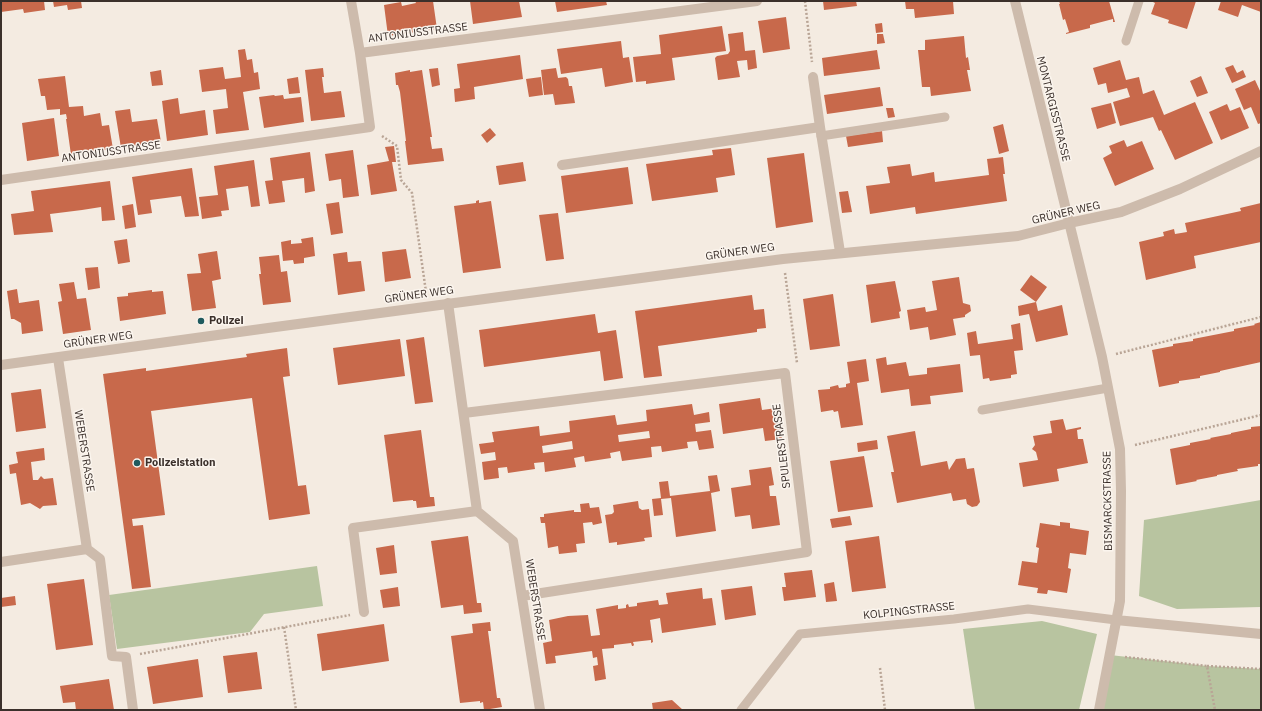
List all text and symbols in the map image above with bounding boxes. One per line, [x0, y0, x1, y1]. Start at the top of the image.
street label: ANTONIUSSTRASSE [367, 20, 469, 46]
street label: MONTARGISSTRASSE [1034, 55, 1072, 163]
street label: ANTONIUSSTRASSE [60, 138, 162, 166]
street label: GRÜNER WEG [1031, 199, 1101, 227]
street label: GRÜNER WEG [705, 241, 775, 263]
street label: GRÜNER WEG [384, 284, 454, 306]
place label: Polizei [209, 314, 244, 328]
marker: Polizei [196, 316, 206, 326]
street label: GRÜNER WEG [63, 329, 133, 351]
street label: SPULERSTRASSE [770, 403, 794, 489]
street label: WEBERSTRASSE [71, 409, 97, 493]
street label: BISMARCKSTRASSE [1101, 451, 1115, 551]
place label: Polizeistation [145, 456, 216, 470]
marker: Polizeistation [132, 458, 142, 468]
street label: WEBERSTRASSE [522, 558, 548, 642]
street label: KOLPINGSTRASSE [862, 600, 956, 622]

